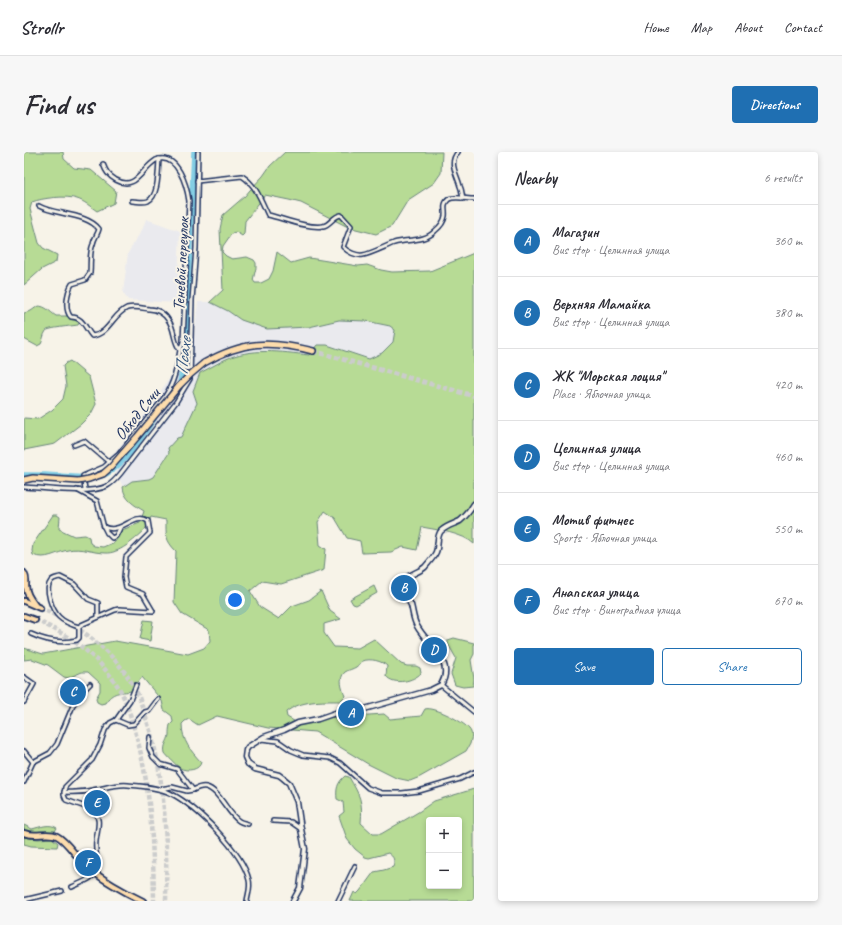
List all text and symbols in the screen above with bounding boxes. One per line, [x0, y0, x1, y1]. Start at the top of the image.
text: Strollr [20, 16, 63, 40]
text: Home [643, 19, 669, 36]
text: Map [691, 19, 712, 36]
text: About [734, 19, 762, 36]
text: Contact [784, 19, 822, 36]
button: Directions [732, 86, 818, 123]
text: Find us [24, 87, 94, 122]
text: Nearby [514, 168, 557, 189]
text: 6 results [764, 170, 802, 186]
street label: Теневой переулок [168, 215, 194, 311]
text: Магазин [552, 223, 599, 242]
text: A [524, 233, 530, 249]
text: 360 m [774, 233, 802, 249]
text: Bus stop · Целинная улица [552, 242, 669, 258]
text: Верхняя Мамайка [552, 295, 649, 314]
text: B [524, 305, 530, 321]
text: 380 m [774, 305, 802, 321]
text: Bus stop · Целинная улица [552, 314, 669, 330]
water label: Псахе [170, 333, 196, 376]
text: ЖК "Морская лоция" [552, 367, 664, 386]
text: C [524, 377, 530, 393]
text: 420 m [774, 377, 802, 393]
street label: Обход Сочи [110, 382, 166, 444]
text: Place · Яблочная улица [552, 386, 650, 402]
text: Целинная улица [552, 439, 640, 458]
text: D [523, 449, 531, 465]
text: 460 m [774, 449, 802, 465]
text: Bus stop · Целинная улица [552, 458, 669, 474]
text: Мотив фитнес [552, 511, 633, 530]
text: E [524, 521, 530, 537]
text: 550 m [774, 521, 802, 537]
text: Sports · Яблочная улица [552, 530, 656, 546]
pin: B [391, 573, 417, 603]
text: Анапская улица [552, 583, 638, 602]
your location [225, 590, 245, 610]
text: F [524, 593, 530, 609]
text: 670 m [774, 593, 802, 609]
text: Bus stop · Виноградная улица [552, 602, 680, 618]
pin: D [421, 635, 447, 665]
button: Save [514, 648, 654, 685]
button: Share [662, 648, 802, 685]
pin: C [60, 677, 86, 707]
pin: A [338, 698, 364, 728]
pin: E [84, 788, 110, 818]
map controls [426, 817, 462, 889]
button: + [426, 817, 462, 853]
pin: F [75, 848, 101, 878]
button: − [426, 853, 462, 889]

